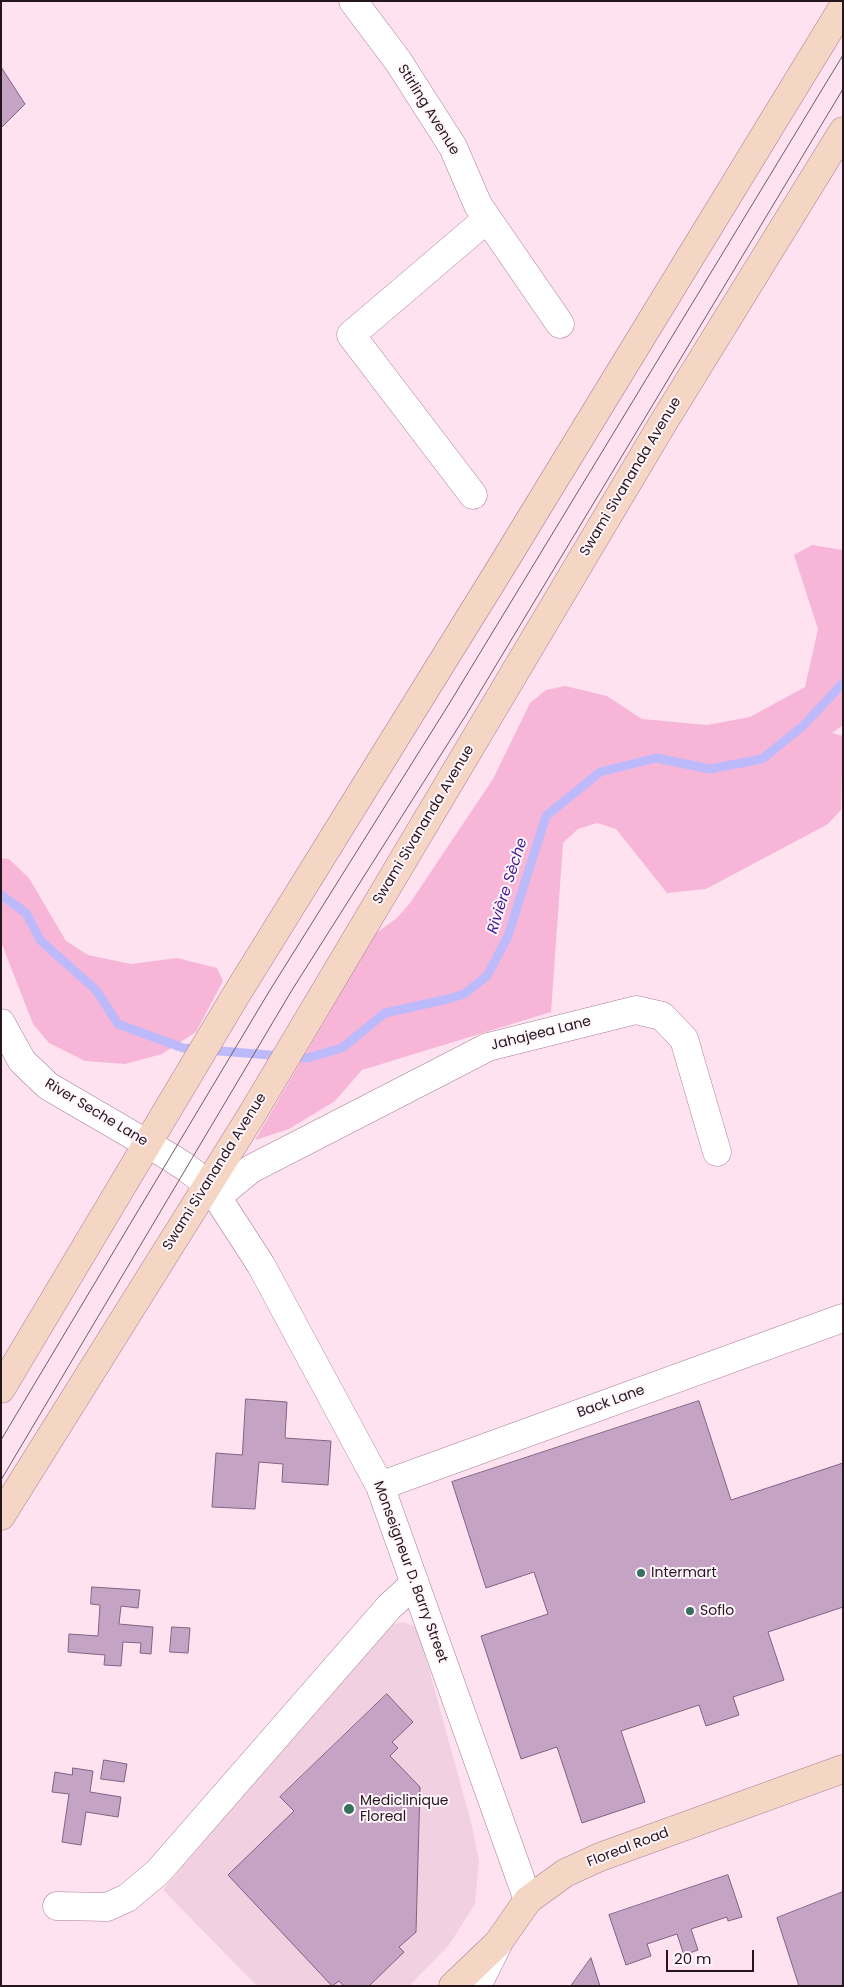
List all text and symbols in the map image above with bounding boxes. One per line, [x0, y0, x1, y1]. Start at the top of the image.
street label: Stirling Avenue [393, 62, 463, 158]
street label: Swami Sivananda Avenue [577, 395, 685, 559]
street label: Swami Sivananda Avenue [370, 743, 478, 907]
water label: Rivière Sèche [484, 836, 532, 936]
street label: Jahajeea Lane [489, 1013, 593, 1055]
street label: River Seche Lane [41, 1076, 151, 1150]
street label: Swami Sivananda Avenue [160, 1090, 270, 1254]
street label: Back Lane [575, 1382, 647, 1422]
street label: Monseigneur D. Barry Street [369, 1479, 451, 1665]
place label: Intermart [651, 1565, 717, 1581]
marker: Intermart [635, 1567, 647, 1579]
place label: Soflo [700, 1603, 734, 1619]
marker: Soflo [684, 1605, 696, 1617]
place label: Mediclinique Floreal [360, 1793, 449, 1825]
marker: Mediclinique Floreal [342, 1802, 356, 1816]
street label: Floreal Road [585, 1825, 671, 1871]
scale bar [669, 1940, 756, 1972]
text: 20 m [674, 1948, 712, 1969]

